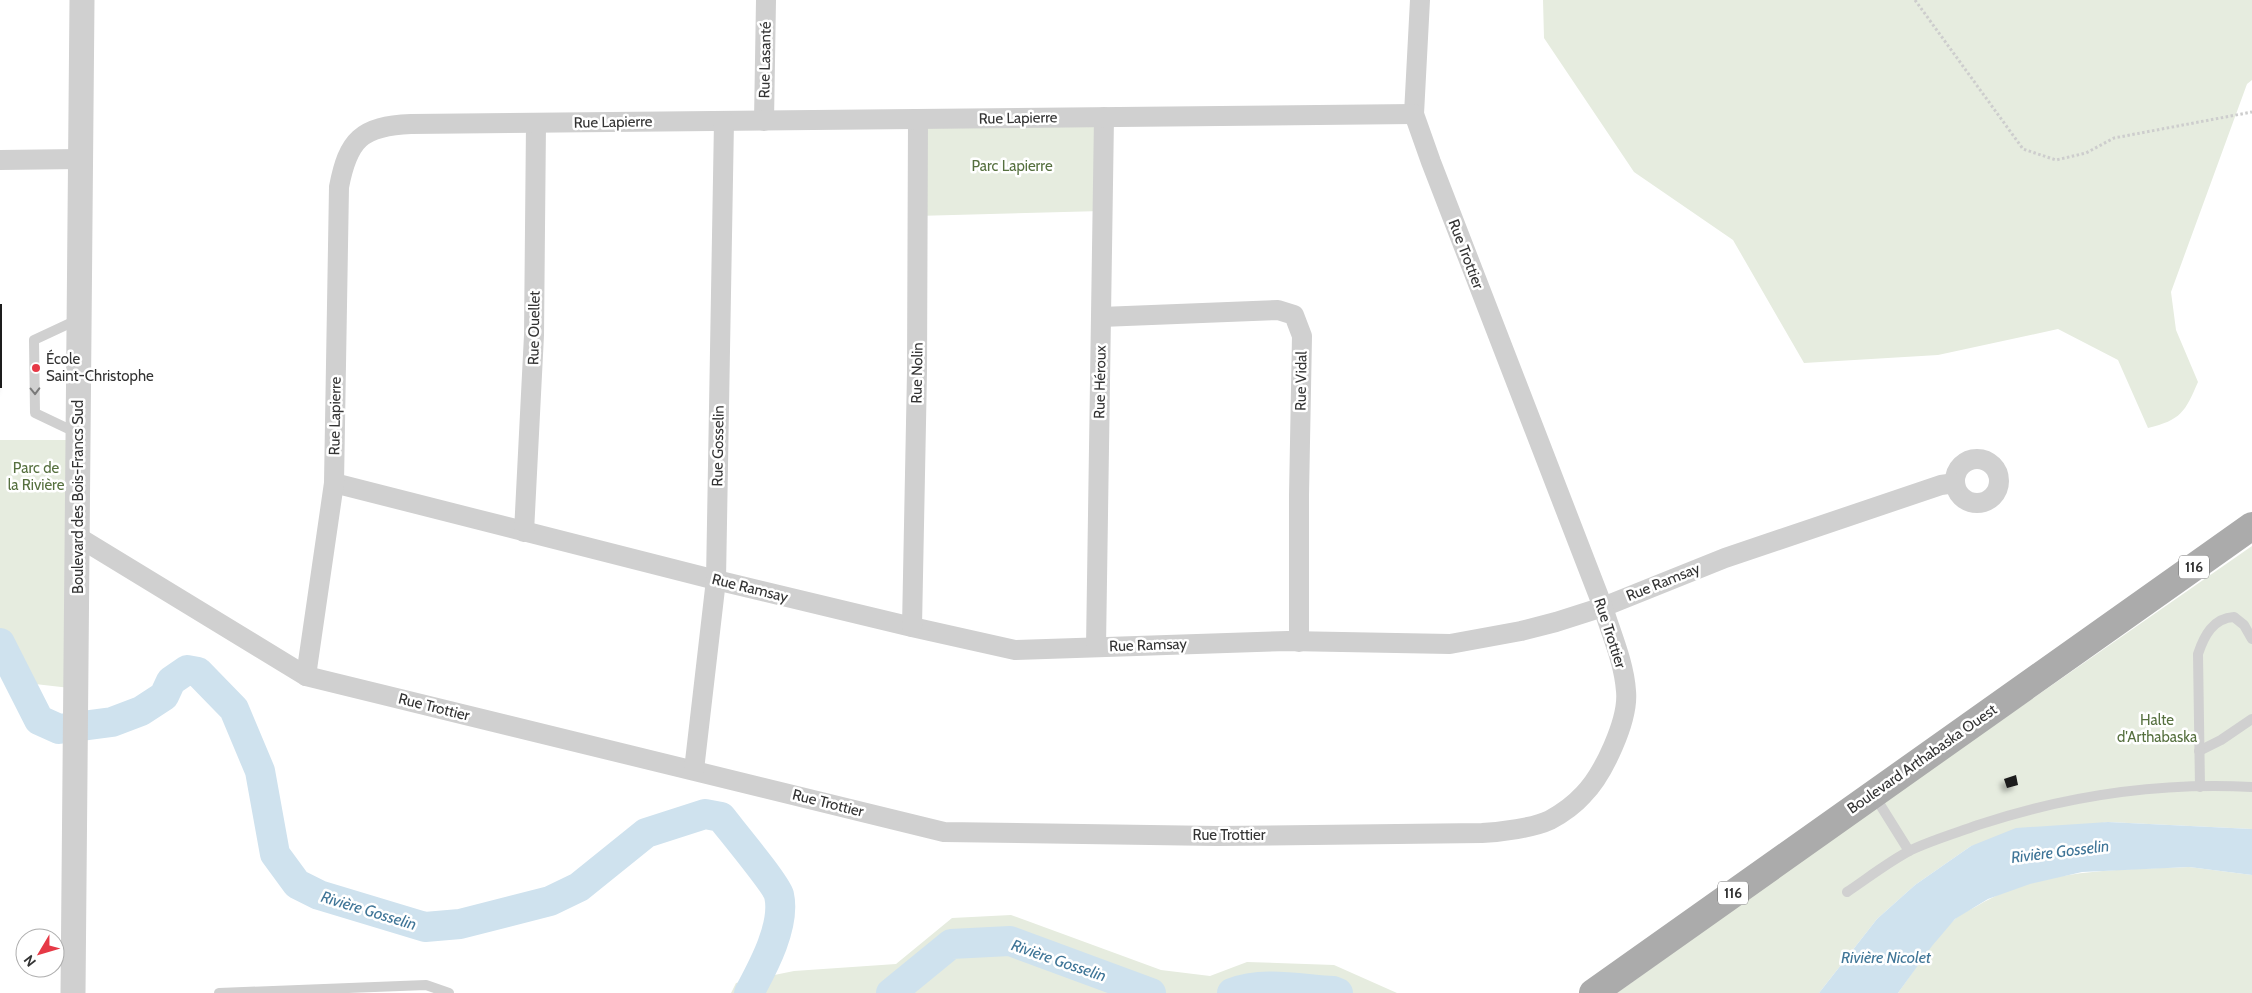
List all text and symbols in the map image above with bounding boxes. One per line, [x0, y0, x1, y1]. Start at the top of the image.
street label: Rue Lasanté [755, 21, 775, 99]
street label: Rue Lapierre [979, 108, 1058, 128]
street label: Rue Lapierre [574, 112, 653, 132]
park label: Parc Lapierre [971, 157, 1053, 175]
street label: Rue Trottier [1445, 217, 1488, 291]
street label: Rue Ouellet [524, 291, 544, 365]
street label: Rue Nolin [907, 342, 927, 404]
street label: Rue Héroux [1090, 345, 1110, 419]
place label: École Saint-Christophe [46, 349, 154, 385]
street label: Rue Vidal [1291, 350, 1311, 411]
marker: École Saint-Christophe [30, 362, 42, 374]
street label: Rue Lapierre [325, 376, 345, 455]
one-way arrow [30, 388, 40, 395]
street label: Boulevard des Bois-Francs Sud [69, 400, 87, 594]
street label: Rue Gosselin [708, 405, 728, 487]
park label: Parc de la Rivière [8, 459, 65, 494]
road number: 116 [2179, 556, 2209, 578]
street label: Rue Ramsay [1624, 559, 1703, 605]
street label: Rue Ramsay [710, 570, 790, 606]
street label: Rue Trottier [1590, 596, 1630, 671]
street label: Rue Ramsay [1109, 635, 1188, 655]
street label: Rue Trottier [396, 689, 472, 725]
street label: Boulevard Arthabaska Ouest [1844, 700, 2000, 818]
park label: Halte d'Arthabaska [2117, 711, 2198, 746]
street label: Rue Trottier [790, 785, 866, 821]
street label: Rue Trottier [1193, 826, 1266, 844]
water label: Rivière Gosselin [2010, 836, 2110, 867]
road number: 116 [1718, 881, 1748, 904]
water label: Rivière Gosselin [319, 887, 419, 934]
north arrow [15, 928, 65, 978]
water label: Rivière Gosselin [1009, 935, 1109, 986]
water label: Rivière Nicolet [1841, 948, 1932, 967]
text: N [20, 952, 40, 970]

